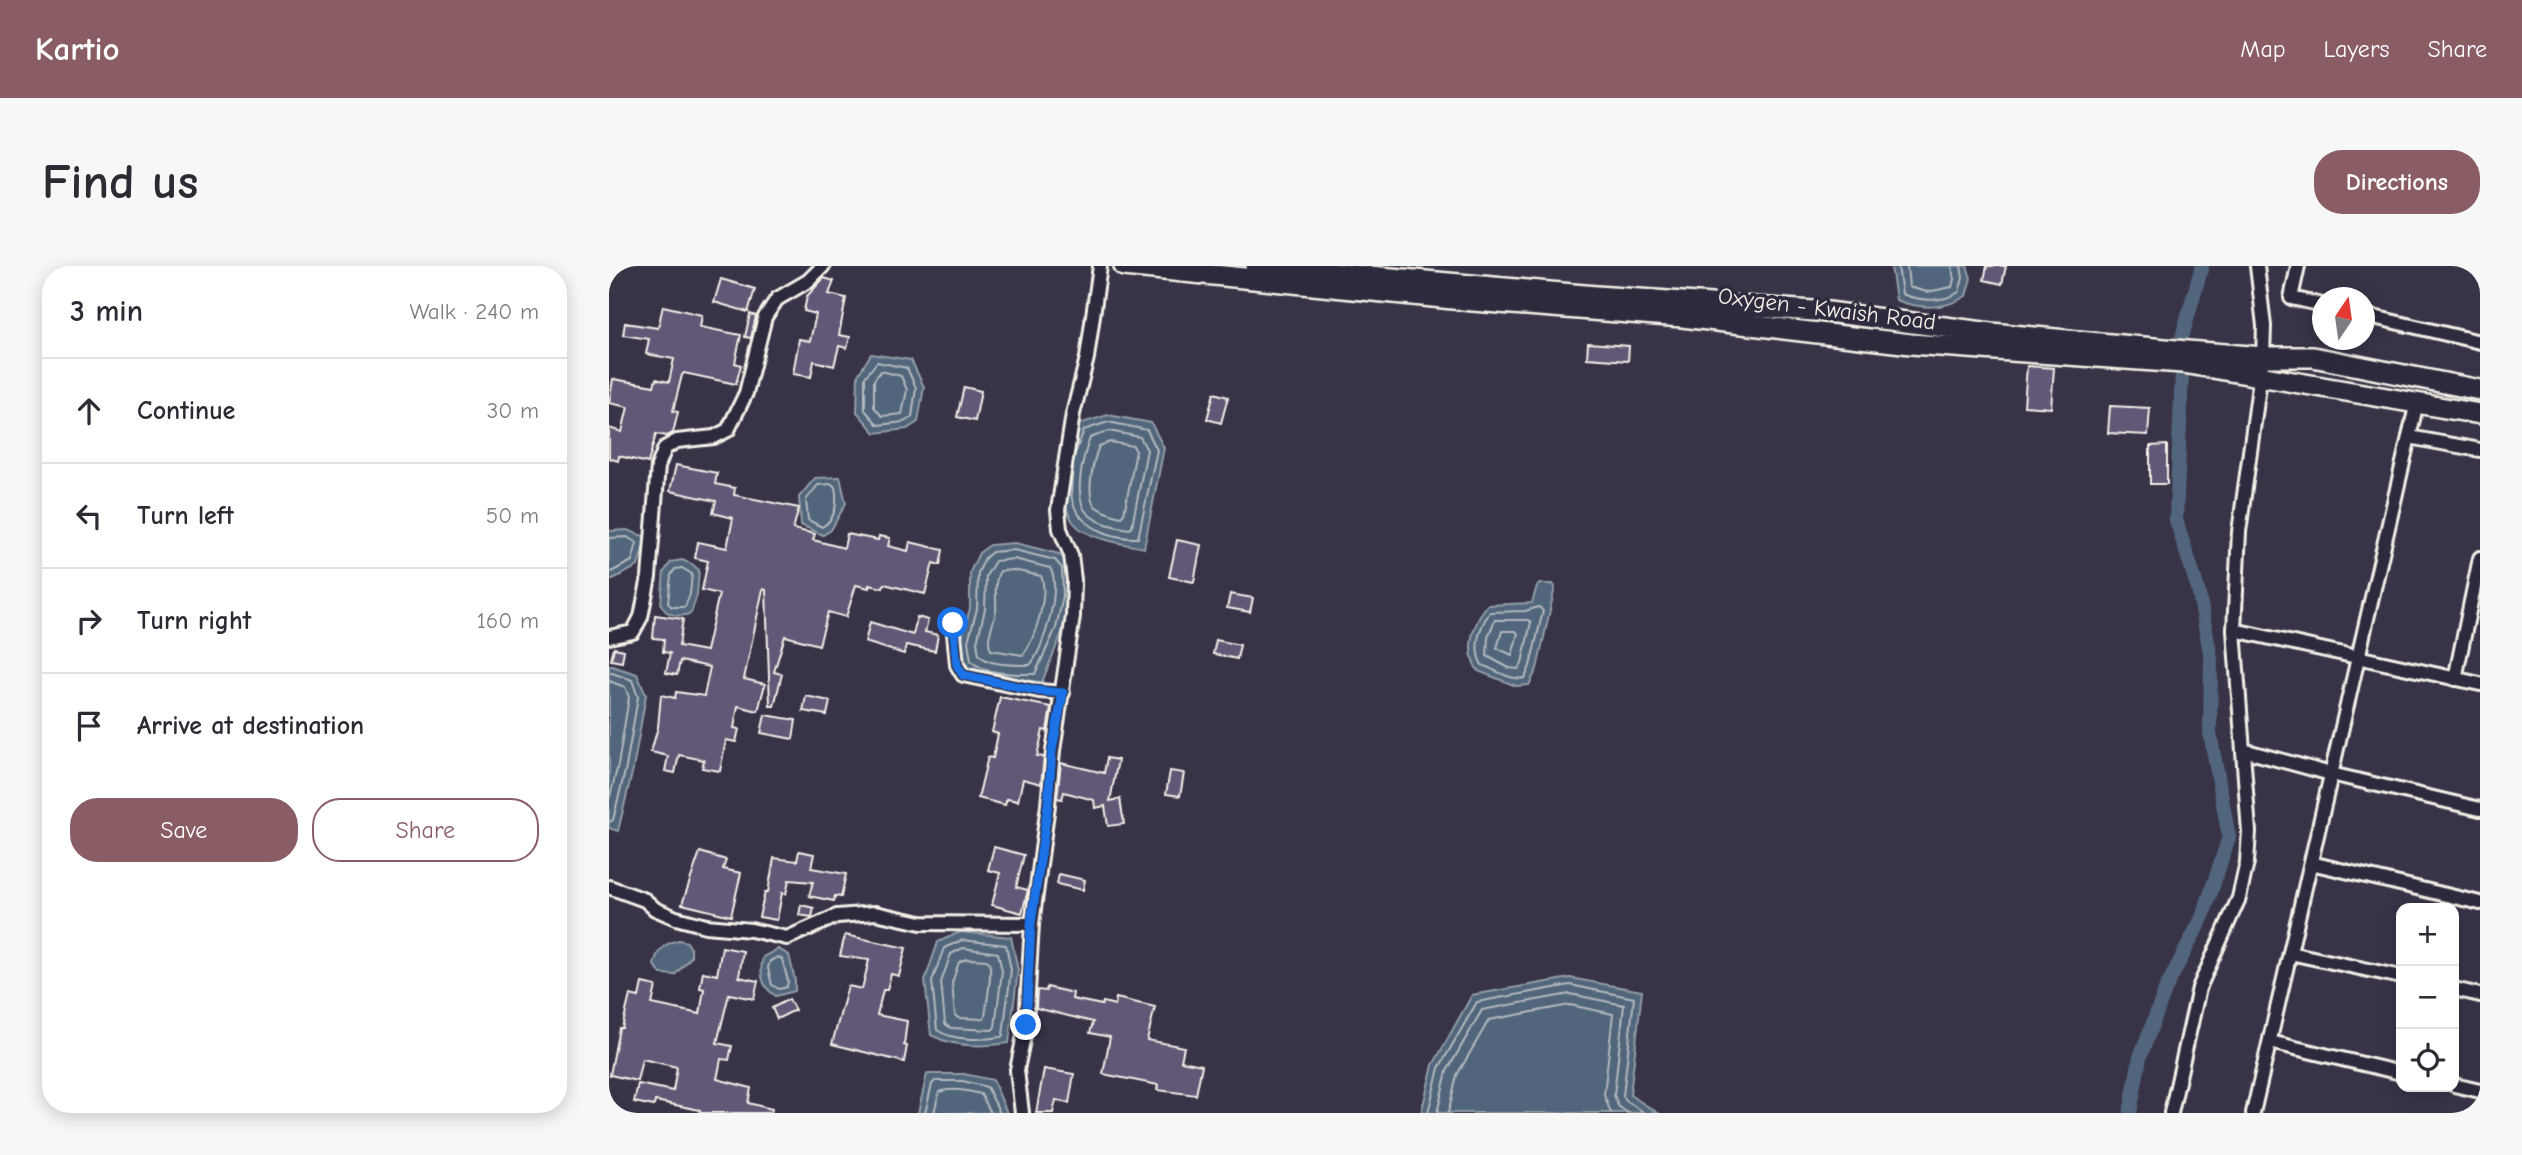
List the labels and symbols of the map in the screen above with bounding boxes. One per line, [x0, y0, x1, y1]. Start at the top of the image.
street label: Oxygen - Kwaish Road [1717, 282, 1937, 336]
north arrow [2312, 287, 2375, 350]
route start [937, 607, 968, 638]
route end [1010, 1009, 1041, 1040]

